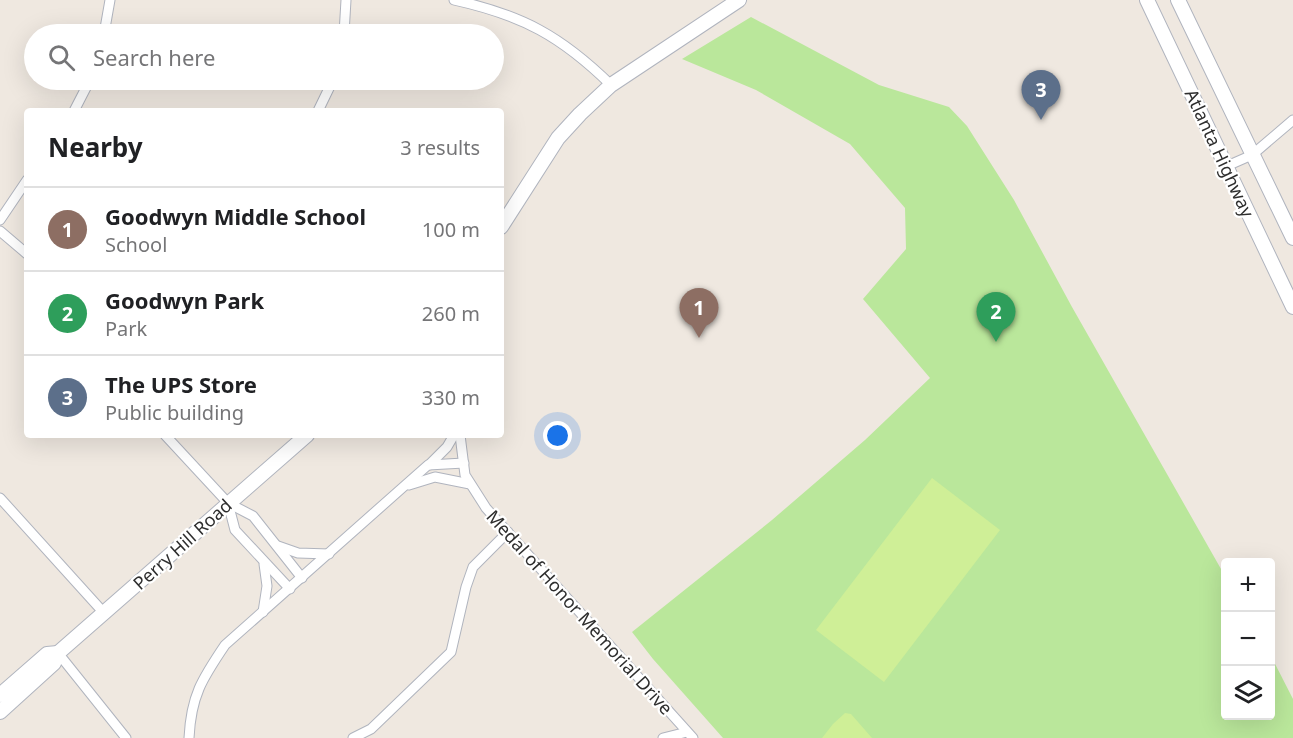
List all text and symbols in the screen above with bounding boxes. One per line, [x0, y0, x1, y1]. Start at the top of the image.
search box [24, 24, 504, 90]
icon: search [45, 41, 78, 74]
text: Search here [93, 42, 215, 72]
pin: 3 [1022, 70, 1060, 120]
street label: Atlanta Highway [1180, 85, 1261, 222]
text: Nearby [48, 129, 143, 165]
text: 3 results [400, 134, 480, 161]
text: Goodwyn Middle School [105, 201, 366, 231]
text: 1 [62, 216, 73, 243]
text: 100 m [422, 216, 480, 243]
text: School [105, 231, 167, 258]
text: Goodwyn Park [105, 285, 264, 315]
pin: 1 [680, 288, 718, 338]
pin: 2 [976, 292, 1016, 342]
text: 2 [62, 300, 73, 327]
text: 260 m [422, 300, 480, 327]
text: Park [105, 315, 147, 342]
text: The UPS Store [105, 369, 257, 399]
text: 3 [62, 384, 73, 411]
text: 330 m [422, 384, 480, 411]
text: Public building [105, 399, 244, 426]
your location [543, 421, 572, 450]
street label: Perry Hill Road [128, 493, 236, 595]
street label: Medal of Honor Memorial Drive [482, 505, 678, 719]
map controls [1221, 558, 1275, 720]
button: + [1221, 558, 1275, 612]
button: − [1221, 612, 1275, 666]
button: layers [1221, 666, 1275, 720]

